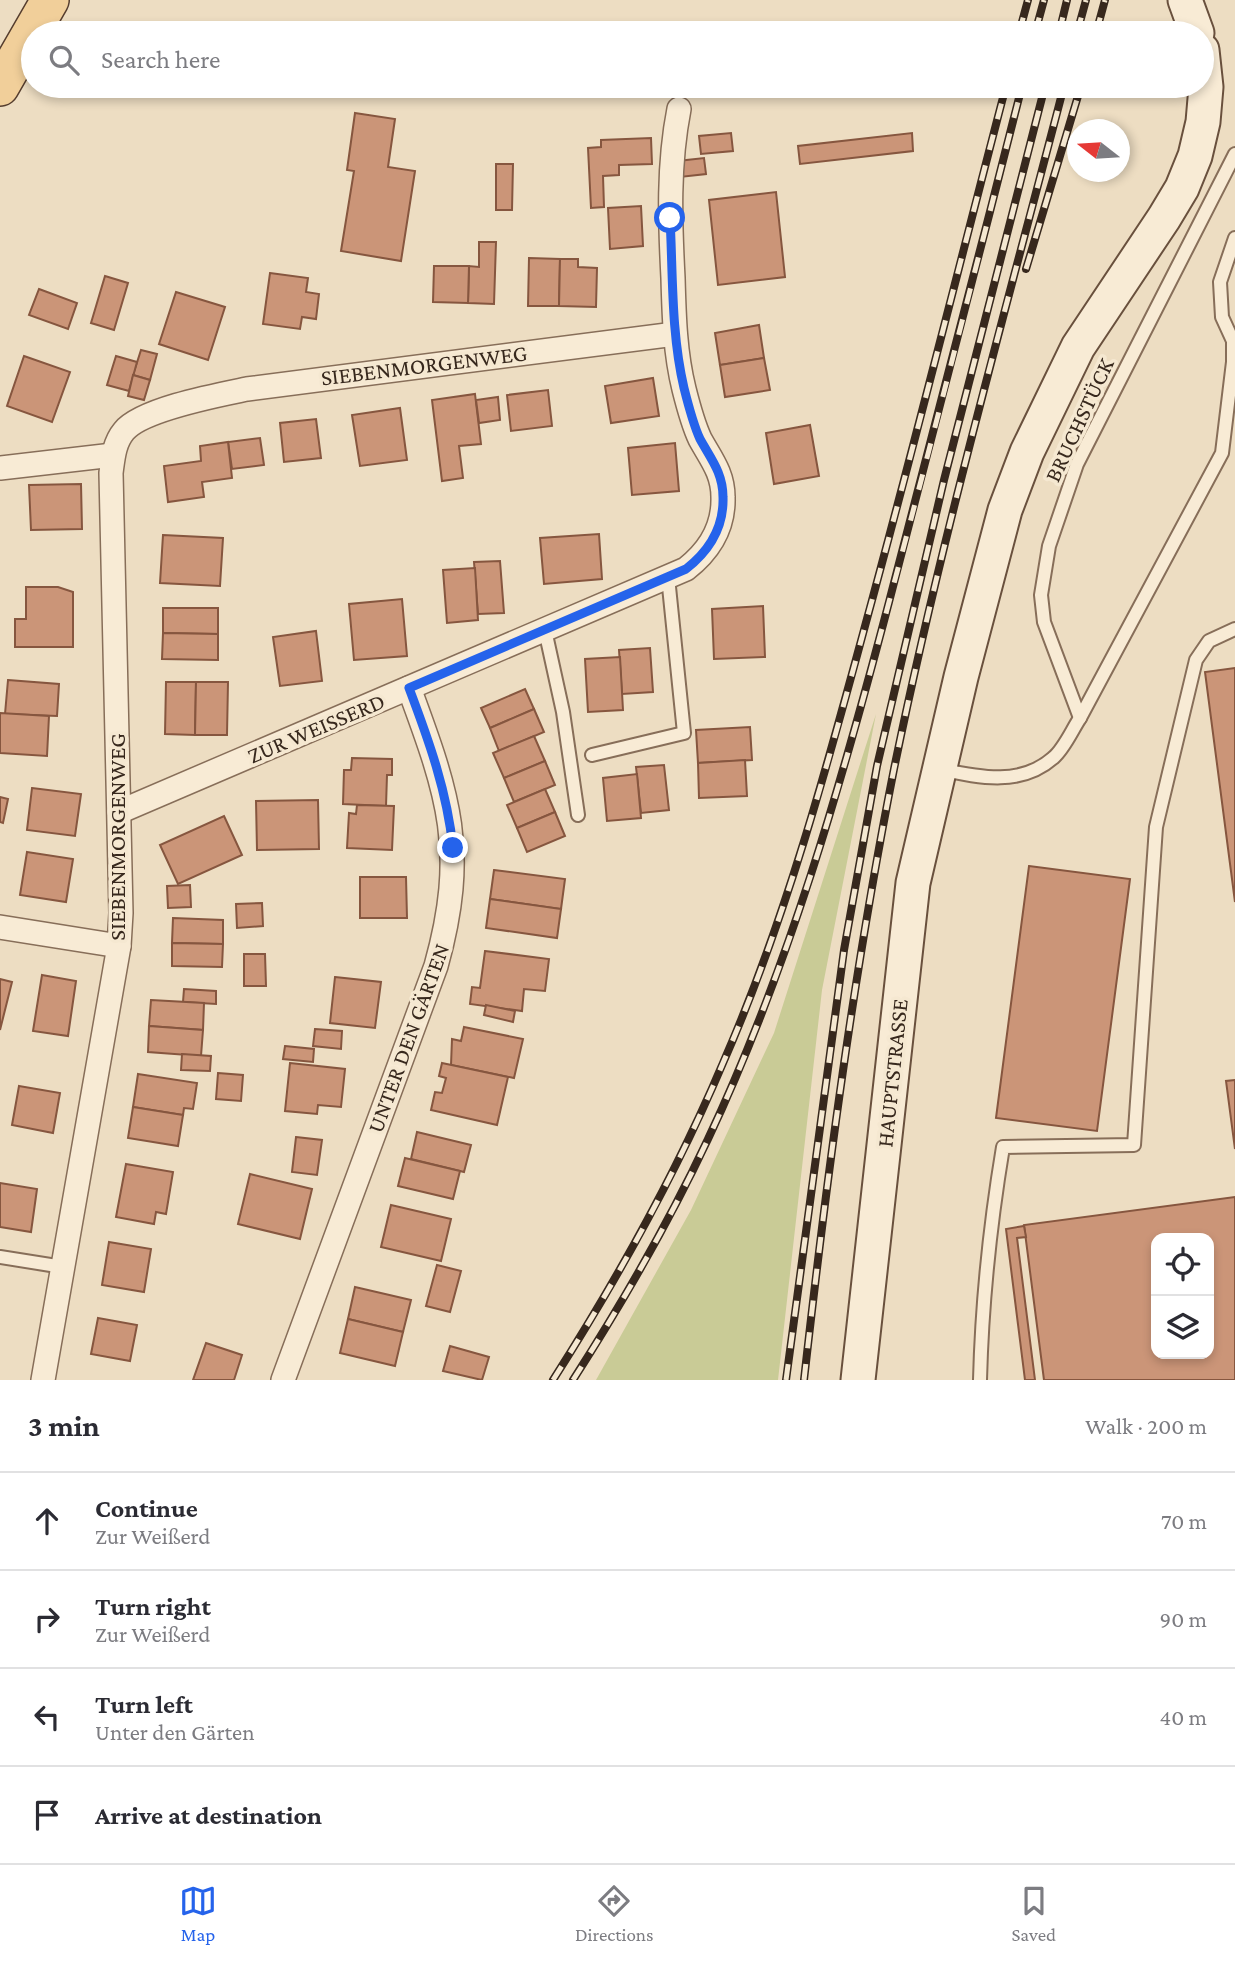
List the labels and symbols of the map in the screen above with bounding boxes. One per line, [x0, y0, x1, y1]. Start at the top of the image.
north arrow [1067, 119, 1130, 182]
route start [654, 202, 685, 233]
street label: SIEBENMORGENWEG [319, 339, 529, 391]
street label: BRUCHSTÜCK [1039, 353, 1119, 486]
street label: ZUR WEISSERD [244, 687, 388, 769]
street label: SIEBENMORGENWEG [104, 733, 130, 941]
route end [437, 832, 468, 863]
street label: UNTER DEN GÄRTEN [362, 940, 454, 1136]
street label: HAUPTSTRASSE [871, 997, 913, 1149]

